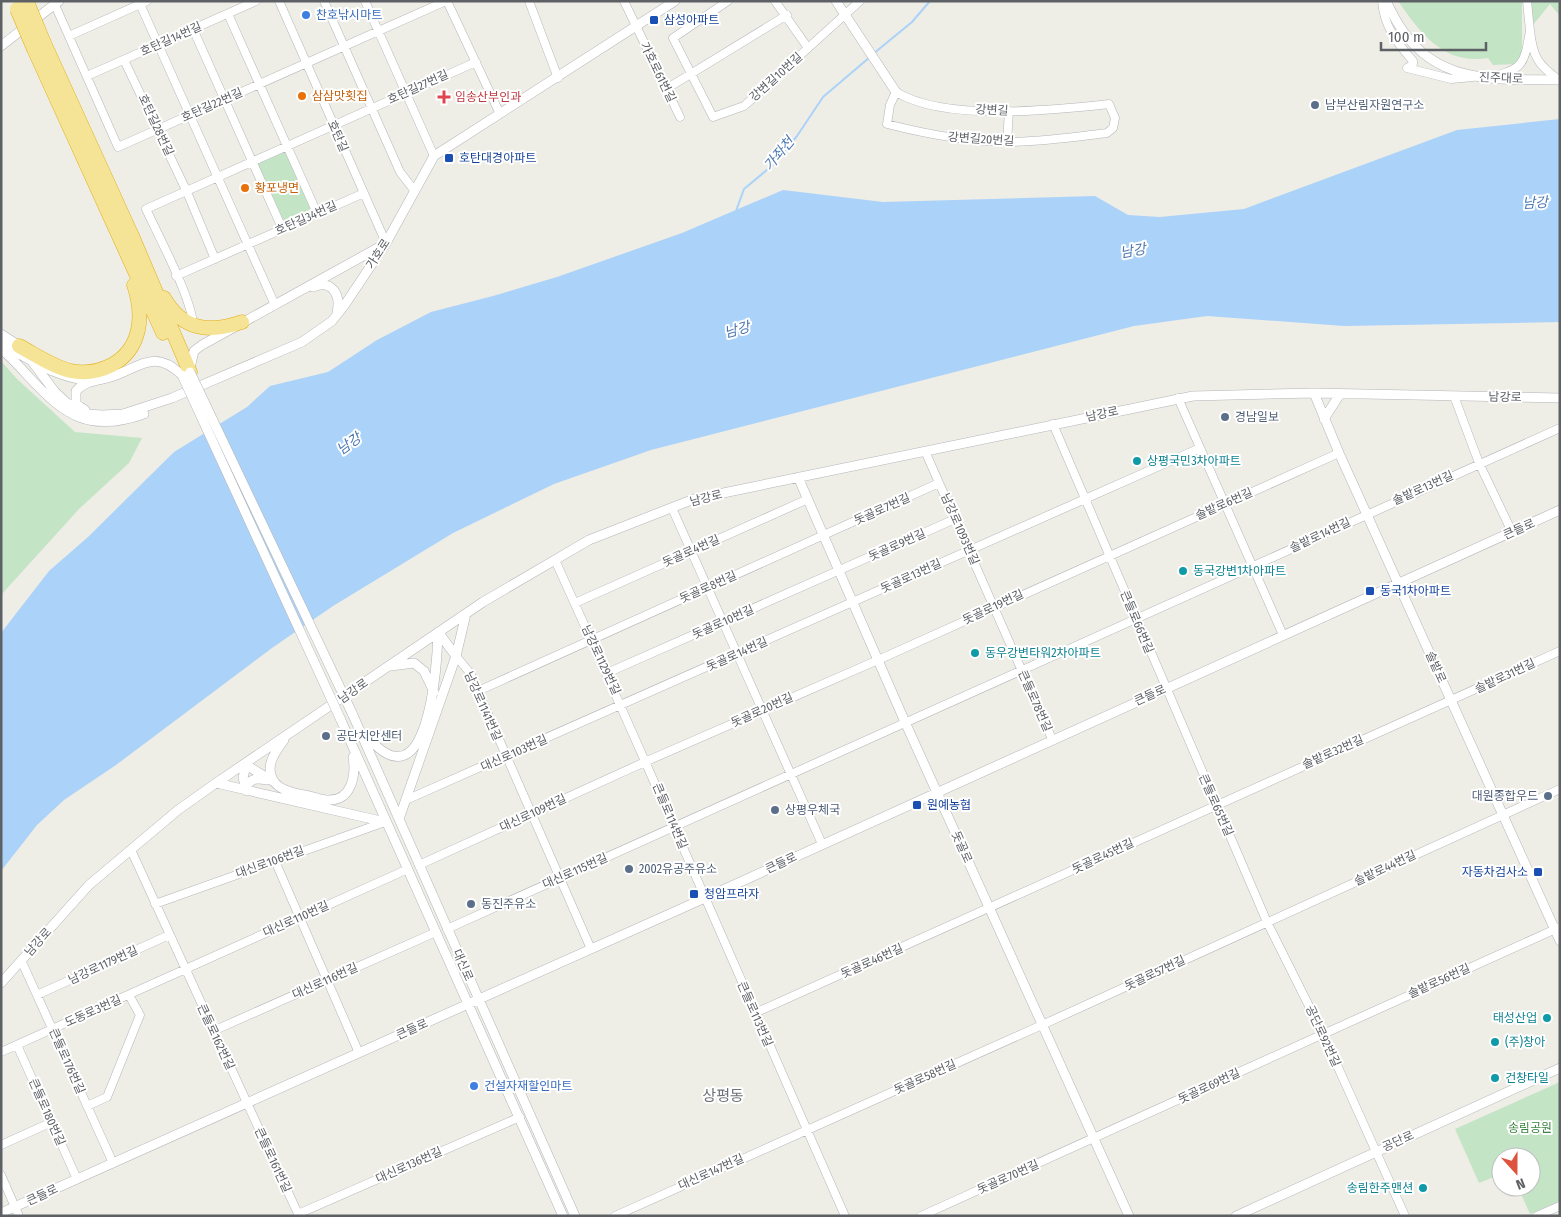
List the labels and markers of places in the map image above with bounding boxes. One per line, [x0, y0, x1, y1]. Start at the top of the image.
place label: 찬호낚시마트 [316, 8, 382, 22]
marker: 찬호낚시마트 [300, 9, 312, 21]
place label: 삼성아파트 [664, 13, 719, 27]
marker: 삼성아파트 [648, 14, 660, 26]
place label: 삼삼맛횟집 [312, 89, 367, 103]
marker: 삼삼맛횟집 [296, 90, 308, 102]
marker: 임송산부인과 [437, 90, 451, 104]
place label: 임송산부인과 [455, 90, 521, 104]
place label: 남부산림자원연구소 [1325, 98, 1424, 112]
marker: 남부산림자원연구소 [1309, 99, 1321, 111]
place label: 호탄대경아파트 [459, 151, 536, 165]
marker: 호탄대경아파트 [443, 152, 455, 164]
place label: 황포냉면 [255, 181, 299, 195]
marker: 황포냉면 [239, 182, 251, 194]
place label: 경남일보 [1235, 410, 1279, 424]
marker: 경남일보 [1219, 411, 1231, 423]
place label: 상평국민3차아파트 [1147, 454, 1241, 468]
marker: 상평국민3차아파트 [1131, 455, 1143, 467]
place label: 동국강변1차아파트 [1193, 564, 1286, 578]
marker: 동국강변1차아파트 [1177, 565, 1189, 577]
place label: 동국1차아파트 [1380, 584, 1451, 598]
marker: 동국1차아파트 [1364, 585, 1376, 597]
place label: 동우강변타워2차아파트 [985, 646, 1101, 660]
marker: 동우강변타워2차아파트 [969, 647, 981, 659]
place label: 공단치안센터 [336, 729, 402, 743]
marker: 공단치안센터 [320, 730, 332, 742]
place label: 대원종합우드 [1472, 789, 1538, 803]
marker: 대원종합우드 [1542, 790, 1554, 802]
place label: 원예농협 [927, 798, 971, 812]
marker: 원예농협 [911, 799, 923, 811]
place label: 상평우체국 [785, 803, 840, 817]
marker: 상평우체국 [769, 804, 781, 816]
place label: 2002유공주유소 [639, 862, 717, 876]
marker: 2002유공주유소 [623, 863, 635, 875]
place label: 자동차검사소 [1462, 865, 1528, 879]
marker: 자동차검사소 [1532, 866, 1544, 878]
place label: 청암프라자 [704, 887, 759, 901]
marker: 청암프라자 [688, 888, 700, 900]
place label: 동진주유소 [481, 897, 536, 911]
marker: 동진주유소 [465, 898, 477, 910]
place label: 태성산업 [1493, 1011, 1537, 1025]
marker: 태성산업 [1541, 1012, 1553, 1024]
place label: (주)창아 [1505, 1035, 1545, 1049]
marker: (주)창아 [1489, 1036, 1501, 1048]
place label: 건창타일 [1505, 1071, 1549, 1085]
marker: 건창타일 [1489, 1072, 1501, 1084]
place label: 건설자재할인마트 [484, 1079, 572, 1093]
marker: 건설자재할인마트 [468, 1080, 480, 1092]
place label: 송림한주맨션 [1347, 1181, 1413, 1195]
marker: 송림한주맨션 [1417, 1182, 1429, 1194]

